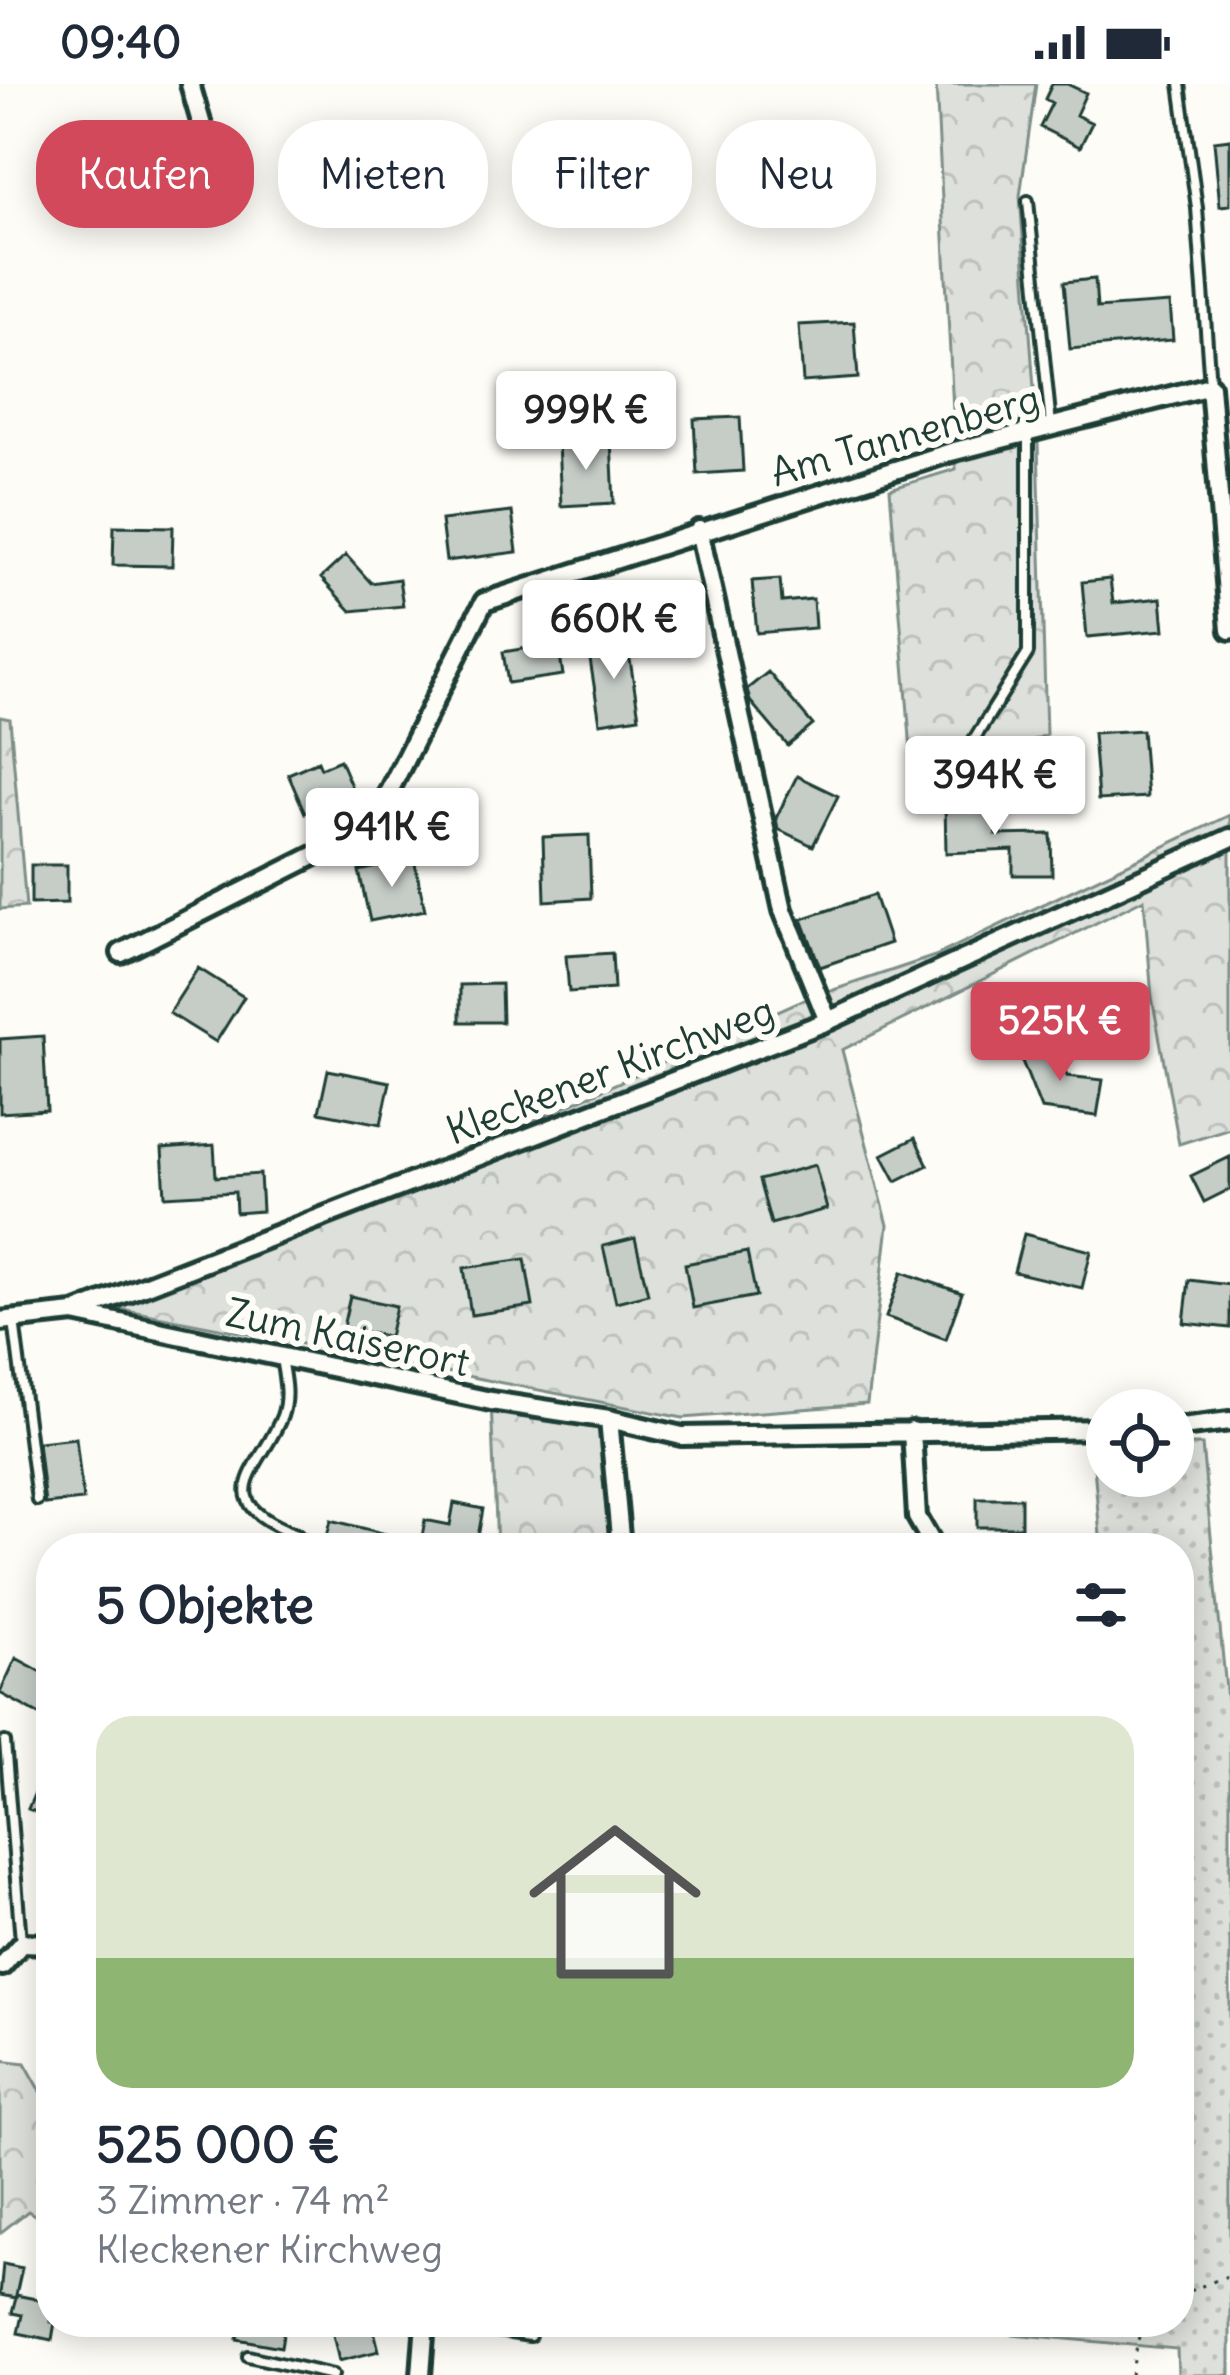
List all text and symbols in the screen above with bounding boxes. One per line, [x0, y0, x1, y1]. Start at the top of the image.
text: 09:40 [60, 14, 181, 70]
chip: Kaufen [36, 120, 254, 228]
chip: Mieten [278, 120, 488, 228]
chip: Filter [512, 120, 692, 228]
chip: Neu [716, 120, 876, 228]
pin: 999K € [488, 371, 684, 473]
street label: Am Tannenberg [765, 374, 1045, 497]
text: 999K € [523, 385, 649, 434]
pin: 660K € [516, 580, 712, 682]
text: 660K € [549, 594, 679, 643]
pin: 394K € [897, 736, 1093, 838]
text: 394K € [932, 750, 1058, 799]
pin: 941K € [294, 788, 490, 890]
text: 941K € [333, 802, 451, 851]
pin: 525K € [962, 982, 1158, 1084]
street label: Kleckener Kirchweg [439, 985, 781, 1156]
text: 525K € [998, 996, 1122, 1045]
street label: Zum Kaiserort [222, 1288, 474, 1387]
map controls [1086, 1389, 1194, 1497]
button: locate [1086, 1389, 1194, 1497]
icon: filters [1068, 1572, 1134, 1638]
text: 5 Objekte [96, 1573, 314, 1637]
icon: home [507, 1794, 723, 2010]
text: 525 000 € [96, 2112, 340, 2176]
text: 3 Zimmer · 74 m² [96, 2176, 390, 2225]
text: Kleckener Kirchweg [96, 2225, 443, 2274]

